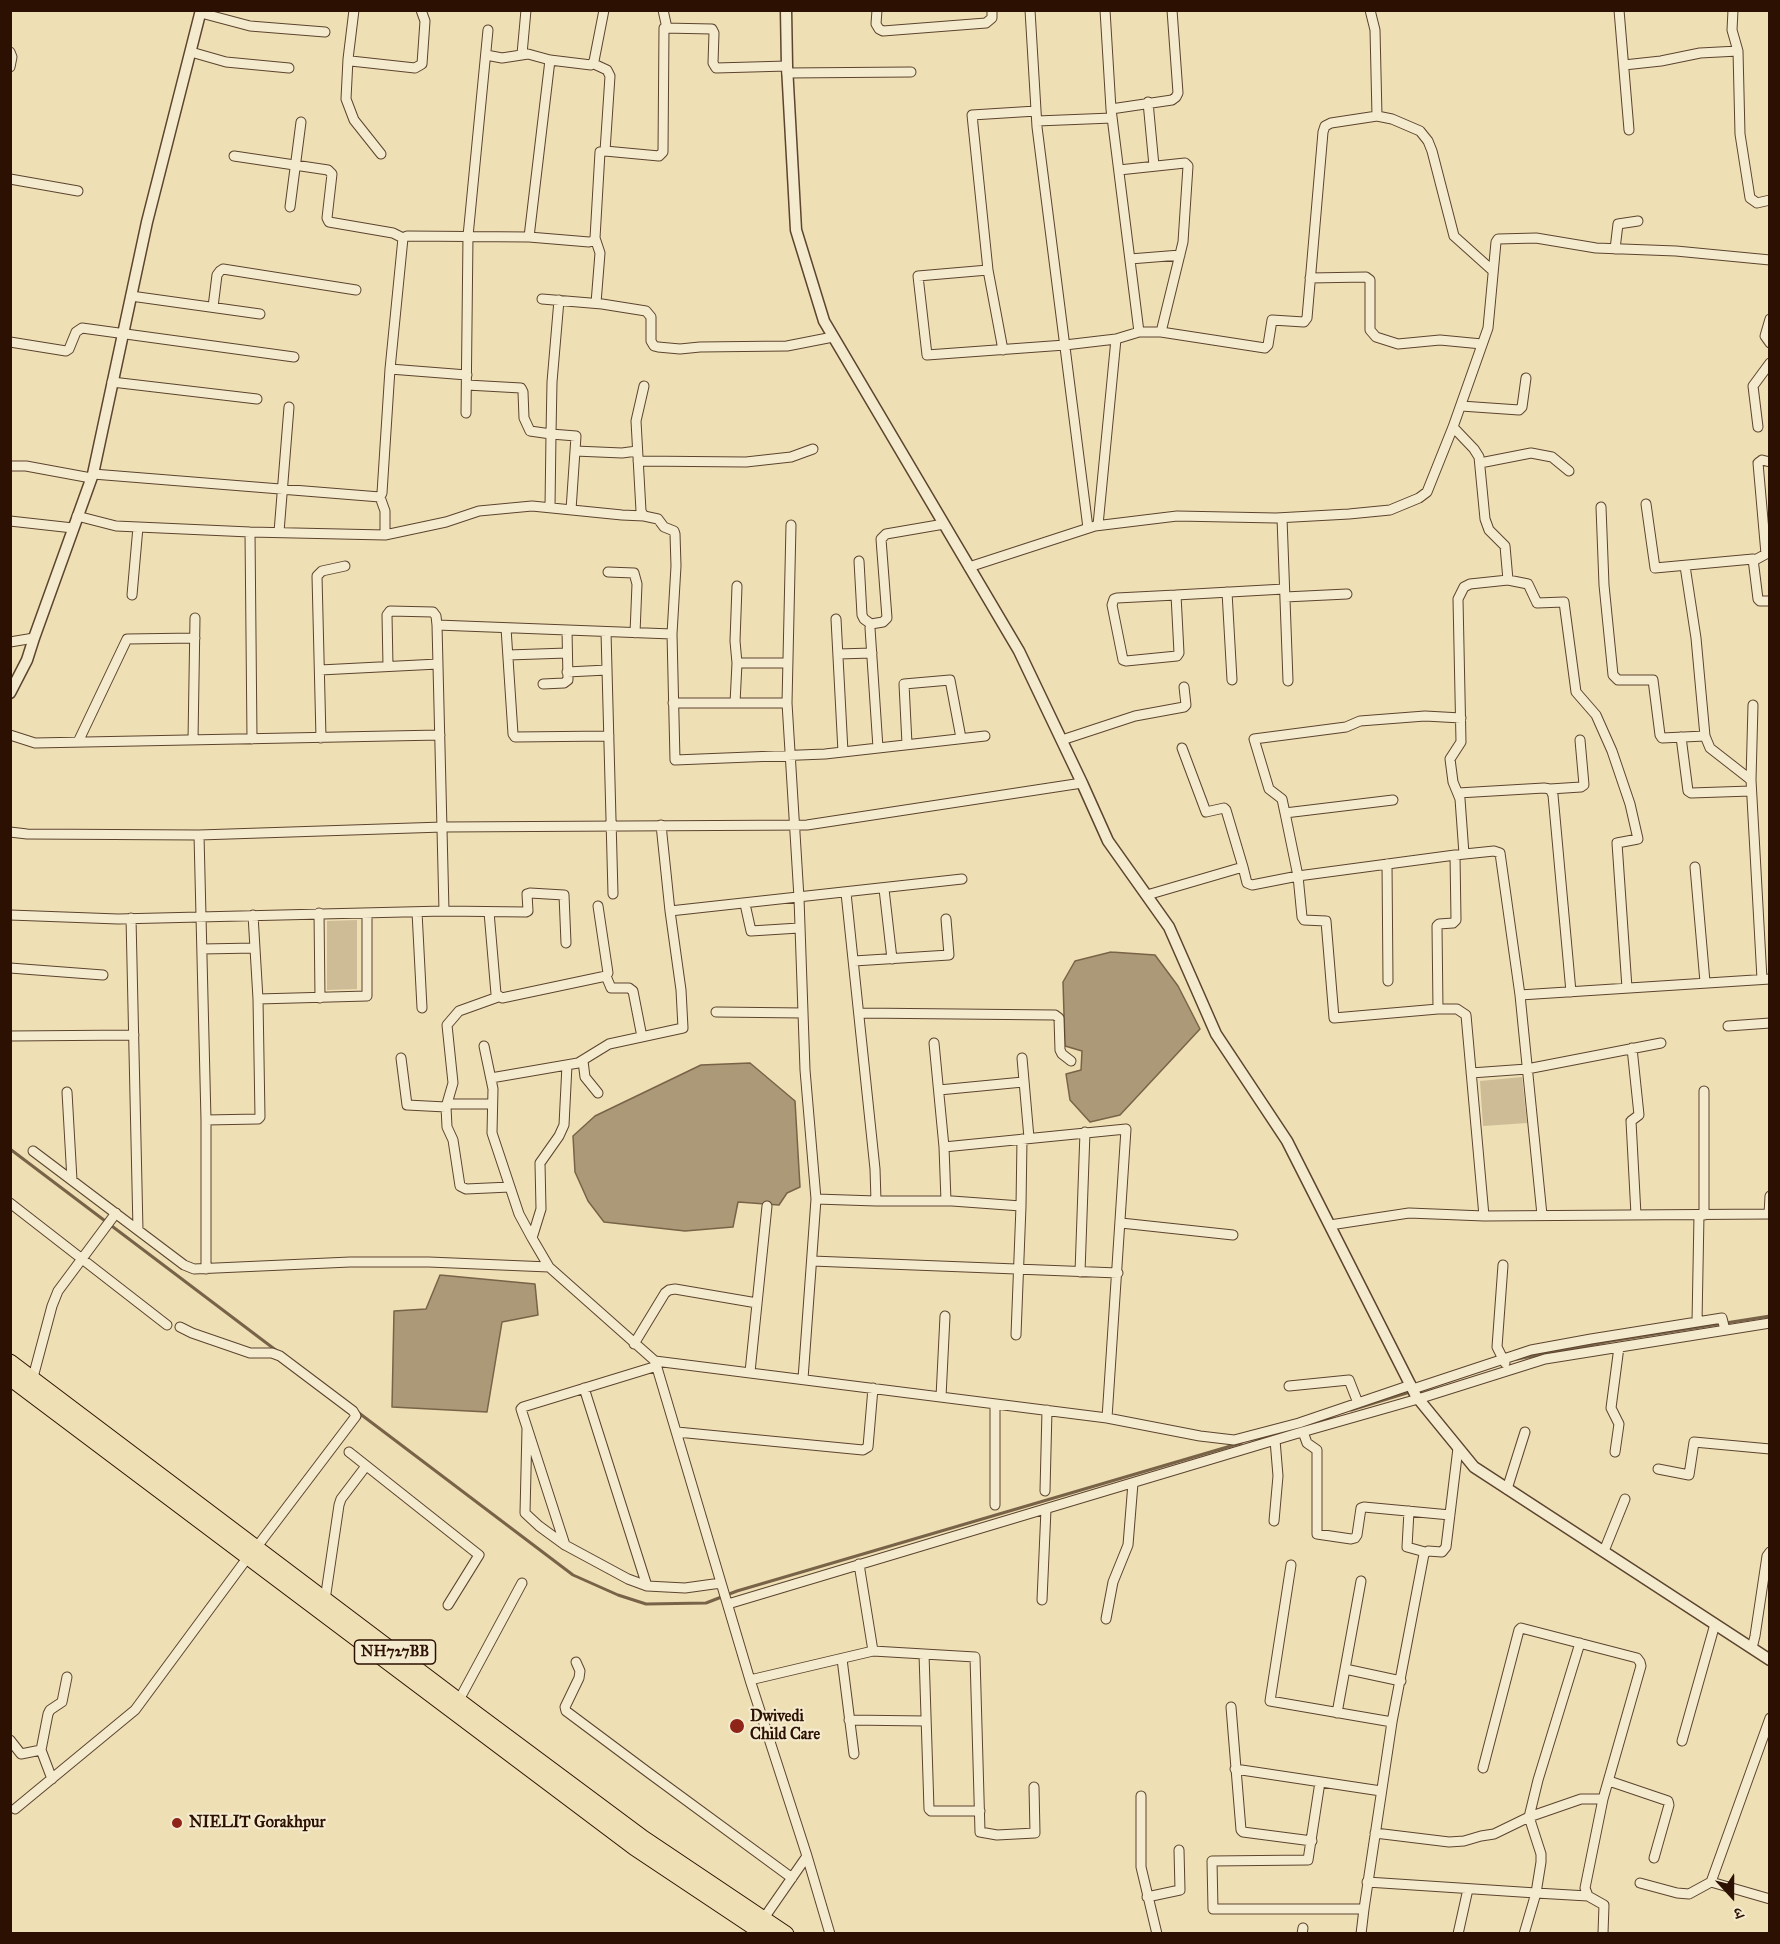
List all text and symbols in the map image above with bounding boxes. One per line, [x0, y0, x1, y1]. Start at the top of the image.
road number: NH727BB [354, 1640, 436, 1664]
place label: Dwivedi Child Care [750, 1707, 820, 1745]
marker: Dwivedi Child Care [728, 1717, 746, 1735]
place label: NIELIT Gorakhpur [189, 1813, 325, 1833]
marker: NIELIT Gorakhpur [170, 1816, 184, 1830]
north arrow [1702, 1866, 1762, 1926]
text: उ [1731, 1903, 1746, 1924]

